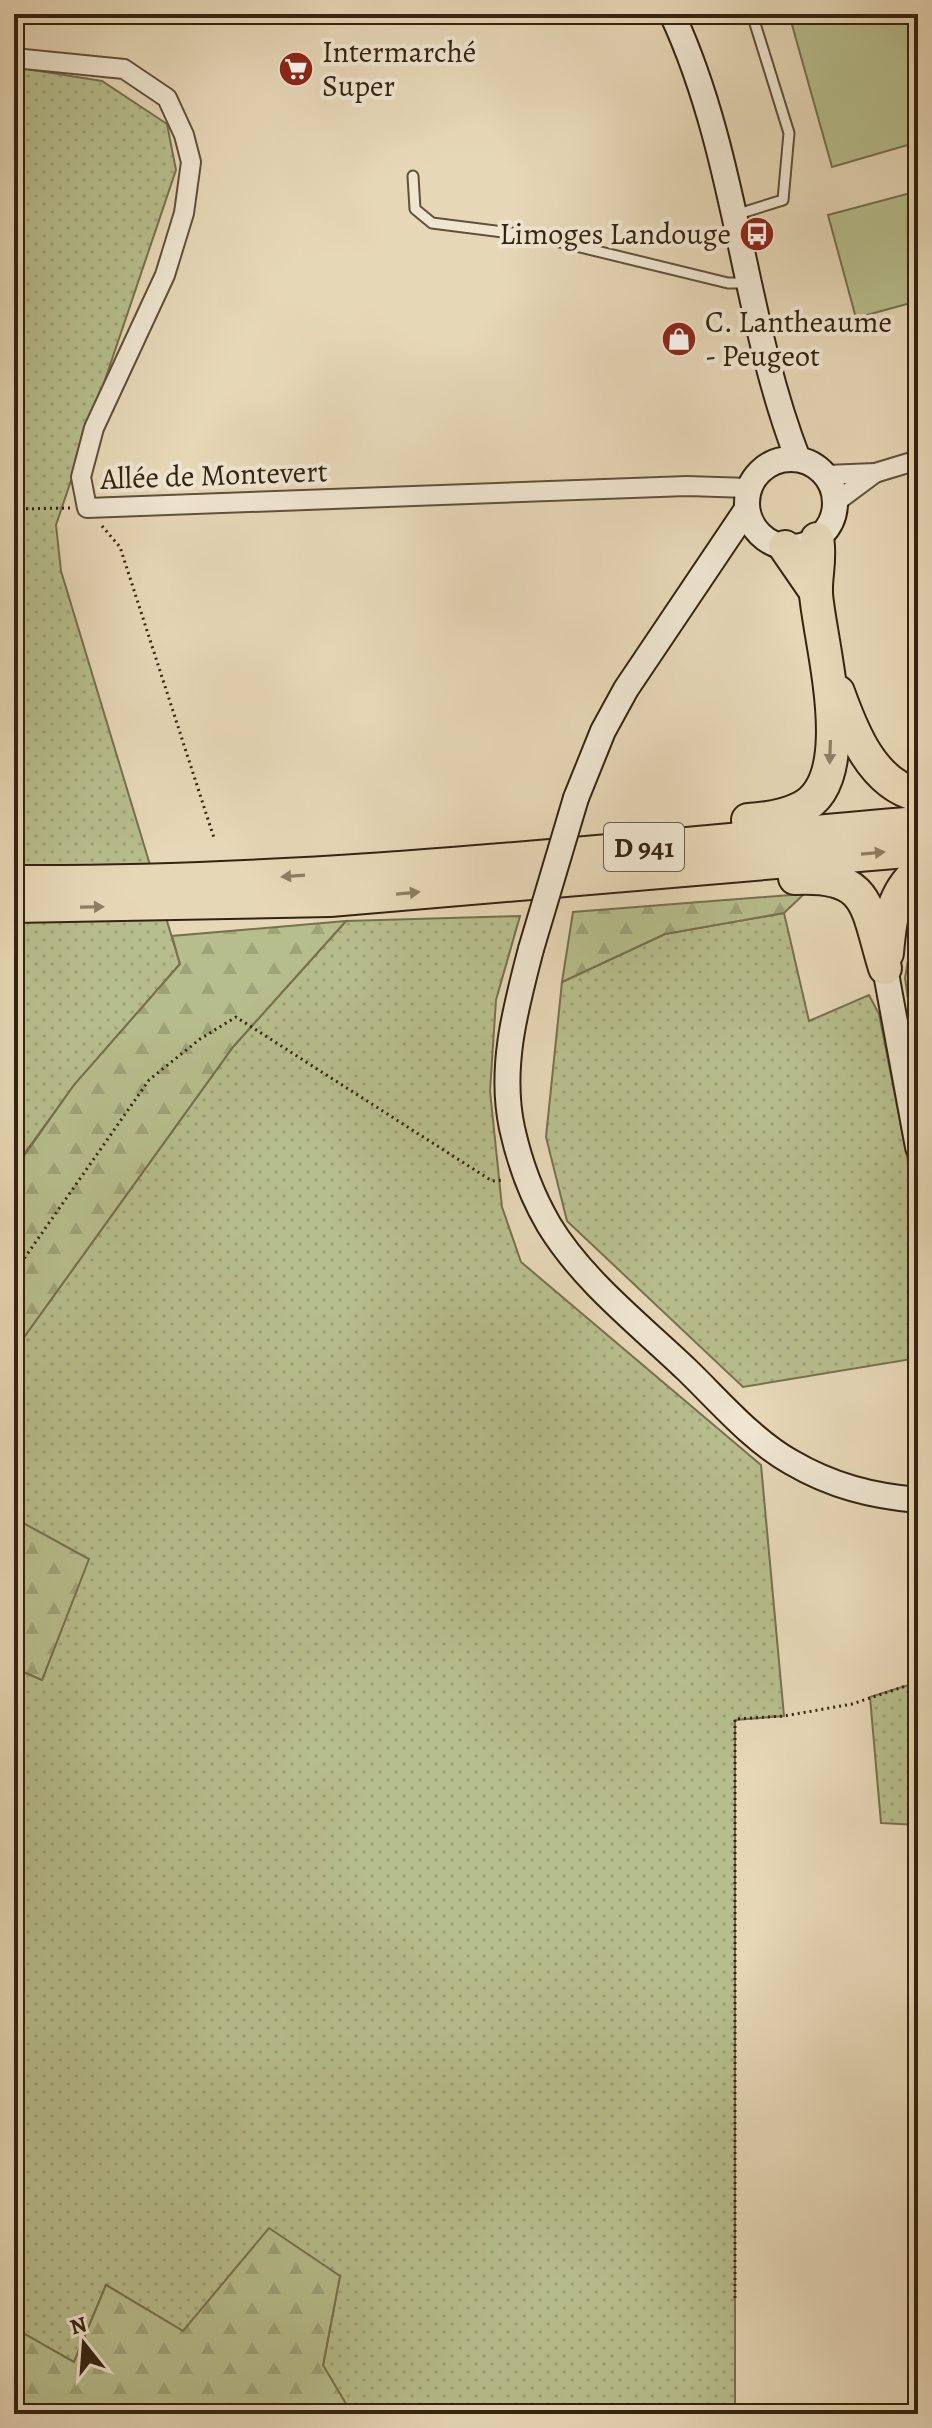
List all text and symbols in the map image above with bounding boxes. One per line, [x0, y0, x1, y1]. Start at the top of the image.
place label: Intermarché Super [322, 32, 476, 106]
supermarket icon: Intermarché Super [277, 50, 315, 88]
place label: Limoges Landouge [500, 214, 731, 254]
bus stop icon: Limoges Landouge [738, 215, 776, 253]
place label: C. Lantheaume - Peugeot [705, 302, 892, 376]
shop icon: C. Lantheaume - Peugeot [660, 320, 698, 358]
street label: Allée de Montevert [99, 451, 328, 499]
one-way arrow [823, 740, 836, 765]
road number: D 941 [604, 823, 684, 871]
one-way arrow [861, 847, 886, 860]
one-way arrow [280, 870, 305, 883]
one-way arrow [396, 886, 421, 899]
one-way arrow [80, 901, 105, 913]
north arrow [44, 2304, 124, 2384]
text: N [66, 2309, 90, 2343]

